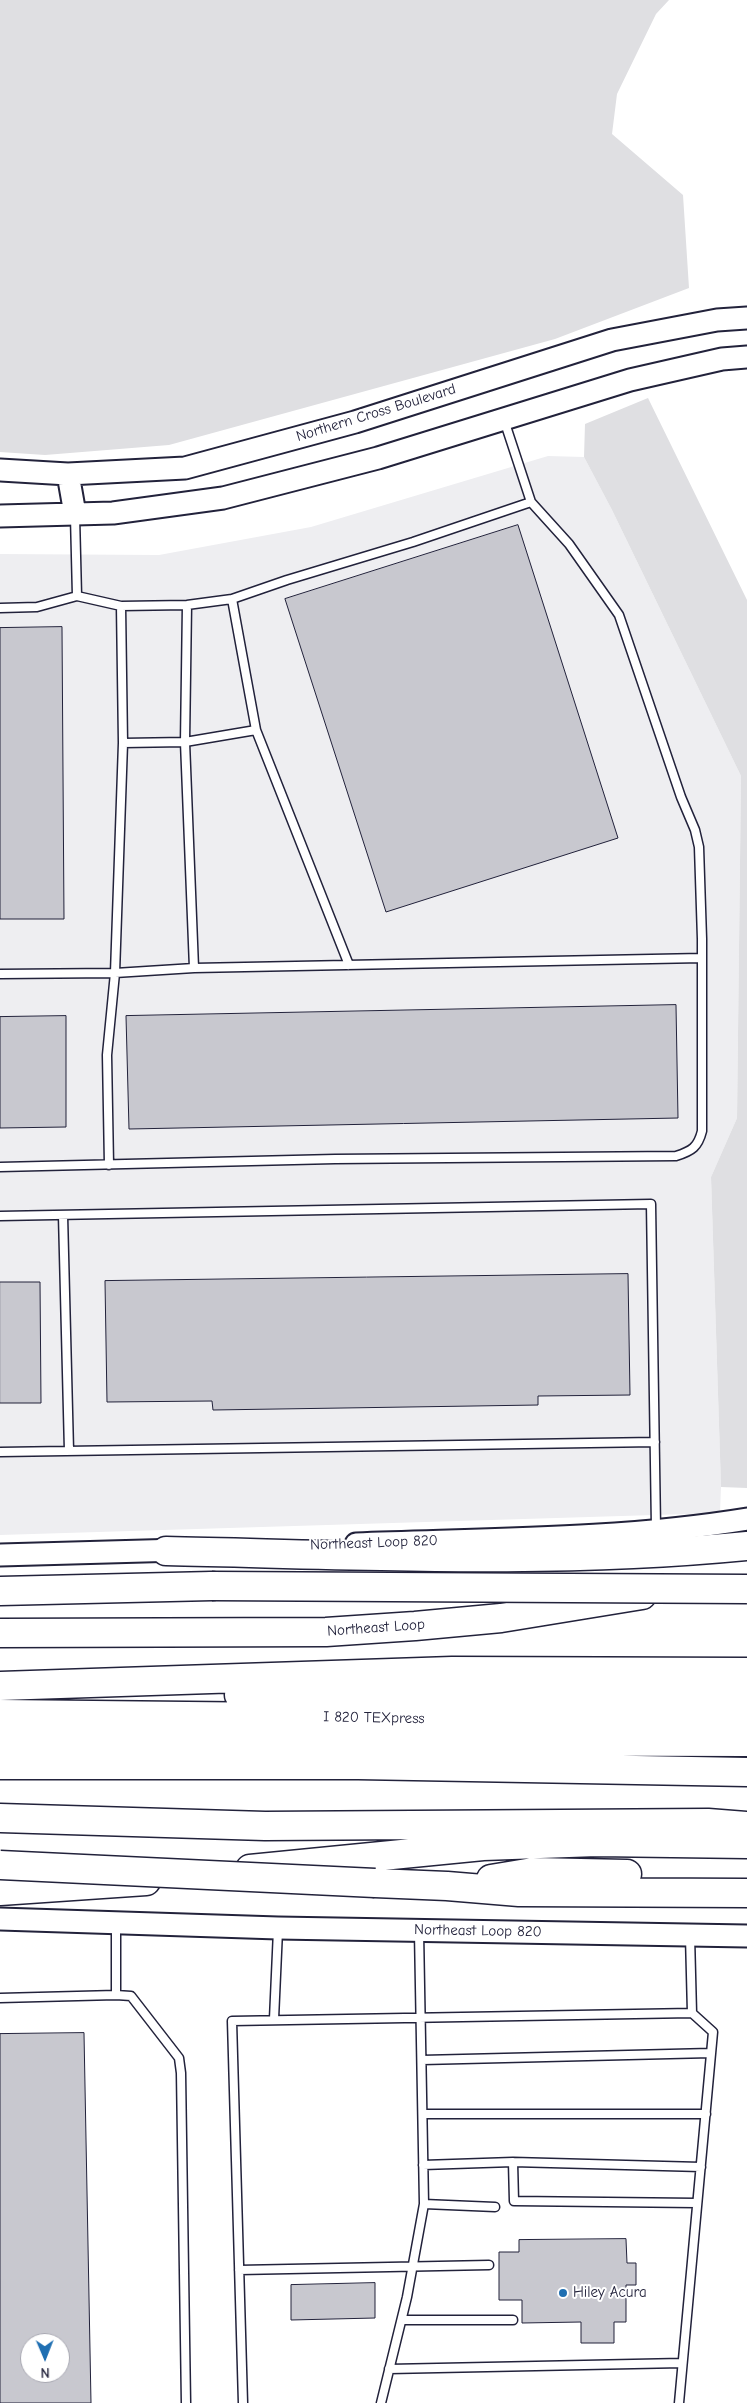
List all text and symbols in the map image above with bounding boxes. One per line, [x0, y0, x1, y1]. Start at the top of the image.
street label: Northern Cross Boulevard [294, 380, 458, 446]
street label: Northeast Loop 820 [310, 1532, 438, 1554]
street label: Northeast Loop [327, 1616, 425, 1640]
street label: I 820 TEXpress [323, 1708, 425, 1728]
street label: Northeast Loop 820 [414, 1921, 542, 1941]
place label: Hiley Acura [573, 2284, 647, 2302]
marker: Hiley Acura [557, 2287, 569, 2299]
north arrow [20, 2333, 70, 2383]
text: N [41, 2364, 50, 2381]

